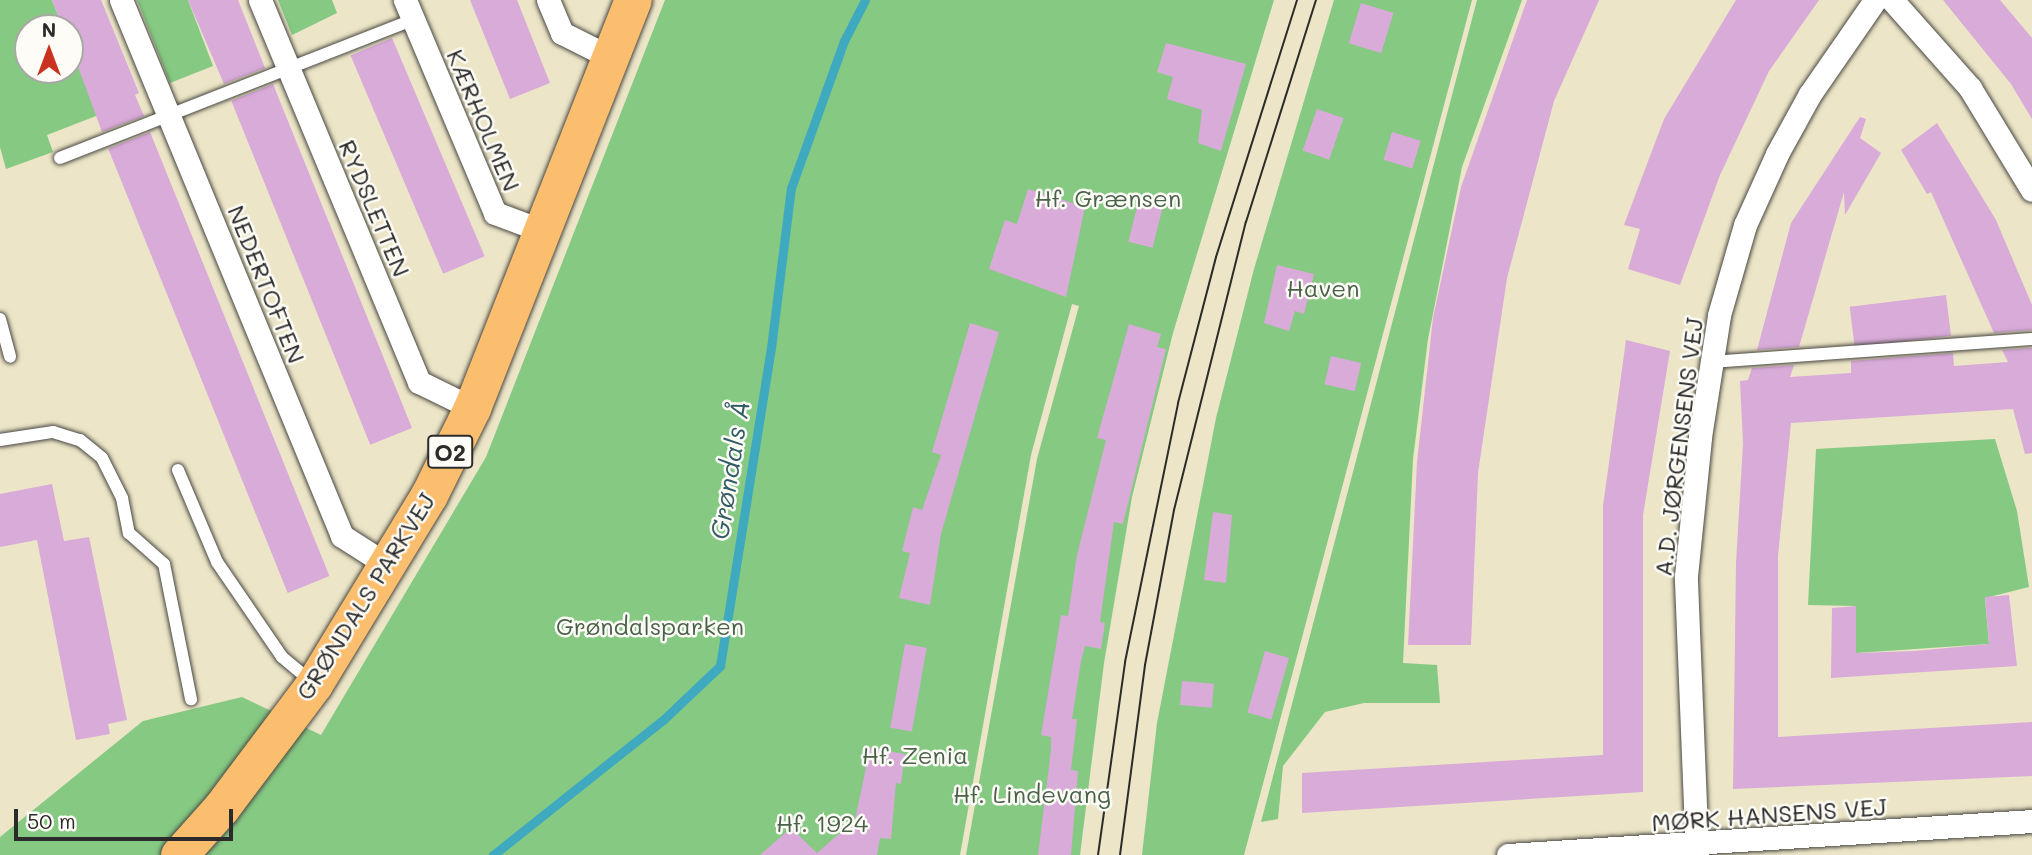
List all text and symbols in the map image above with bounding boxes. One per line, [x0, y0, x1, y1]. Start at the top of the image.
north arrow [14, 14, 84, 84]
text: N [42, 17, 56, 42]
street label: KÆRHOLMEN [441, 45, 527, 195]
street label: RYDSLETTEN [333, 135, 417, 281]
park label: Hf. Grænsen [1035, 184, 1181, 212]
street label: NEDERTOFTEN [222, 201, 312, 367]
park label: Haven [1287, 274, 1359, 302]
street label: A.D. JØRGENSENS VEJ [1648, 316, 1708, 578]
water label: Grøndals Å [704, 398, 756, 542]
road number: O2 [426, 432, 475, 472]
street label: GRØNDALS PARKVEJ [290, 487, 440, 705]
park label: Grøndalsparken [556, 612, 744, 640]
park label: Hf. Zenia [862, 741, 968, 769]
park label: Hf. Lindevang [953, 780, 1111, 808]
street label: MØRK HANSENS VEJ [1650, 791, 1888, 837]
scale bar [18, 796, 236, 840]
text: 50 m [27, 807, 76, 834]
park label: Hf. 1924 [776, 809, 868, 837]

